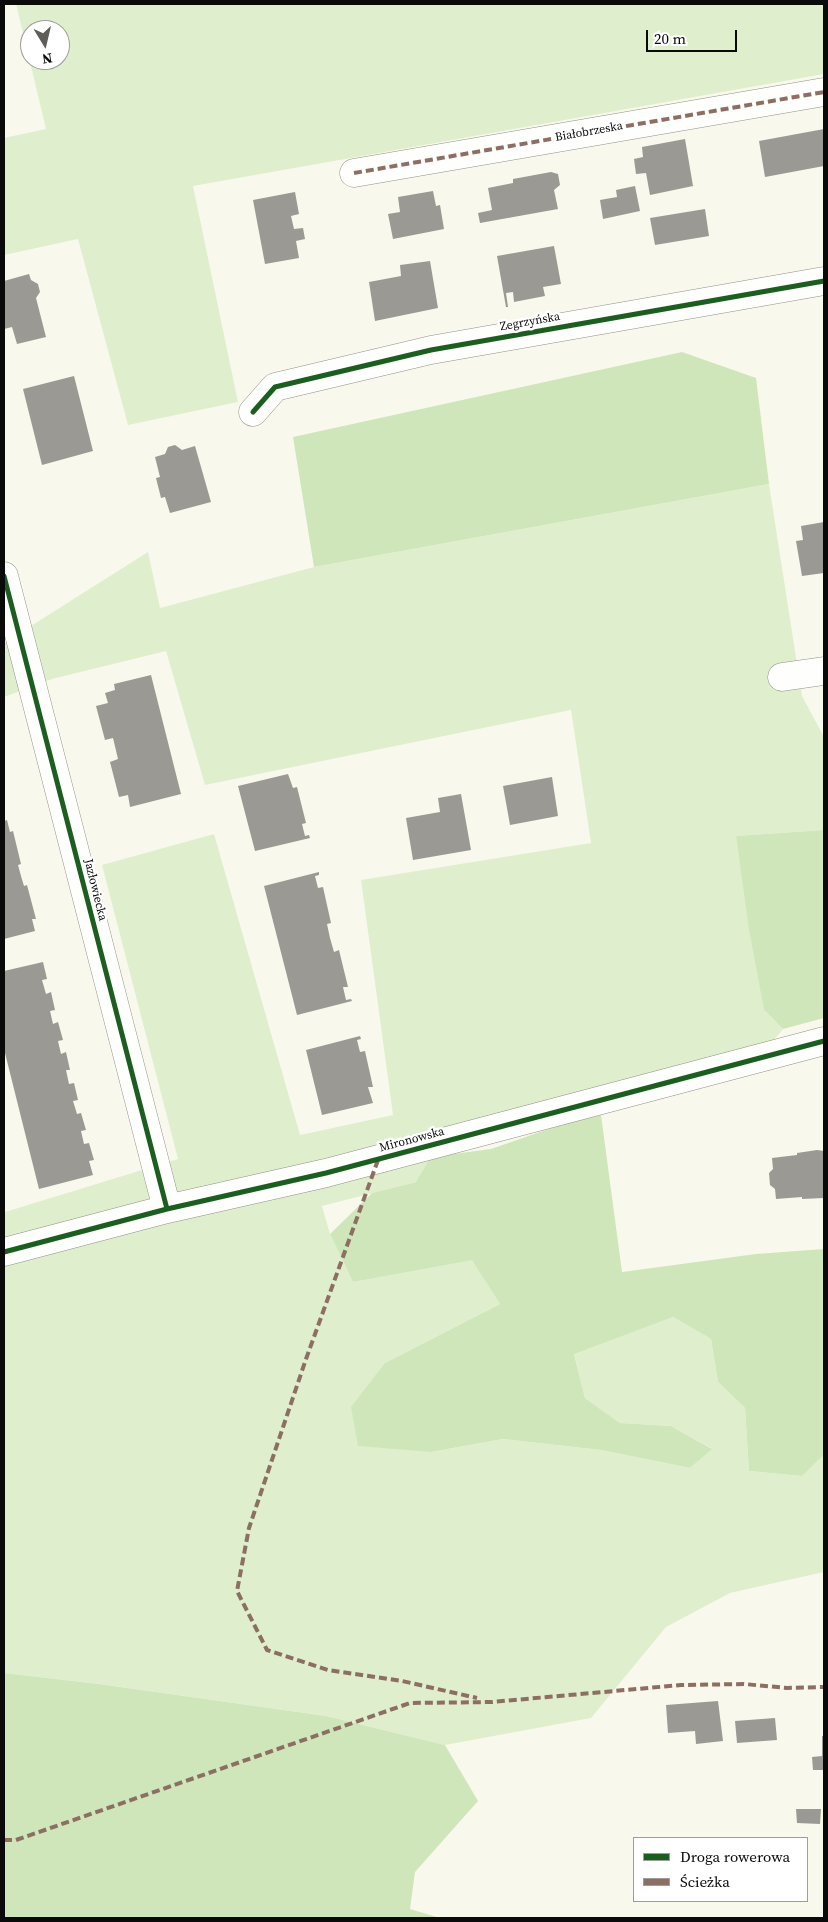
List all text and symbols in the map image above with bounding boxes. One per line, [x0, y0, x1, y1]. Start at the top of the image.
north arrow [20, 20, 70, 70]
scale bar [648, 20, 739, 52]
text: 20 m [654, 28, 686, 49]
text: N [41, 48, 54, 70]
street label: Białobrzeska [554, 119, 624, 145]
street label: Zegrzyńska [499, 310, 561, 334]
street label: Jazłowiecka [80, 858, 110, 922]
street label: Mironowska [378, 1124, 446, 1156]
legend [633, 1837, 808, 1902]
text: Droga rowerowa [680, 1846, 790, 1867]
text: Ścieżka [680, 1871, 730, 1892]

